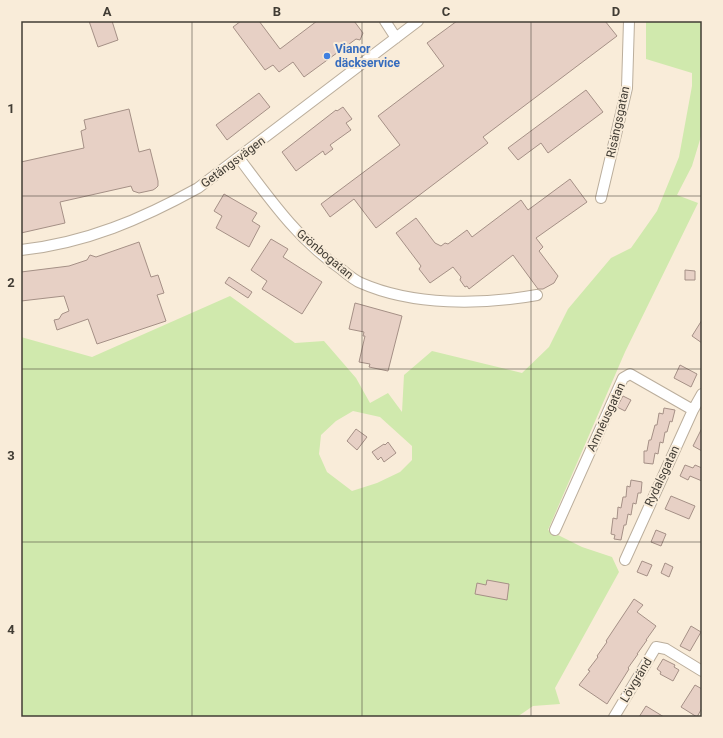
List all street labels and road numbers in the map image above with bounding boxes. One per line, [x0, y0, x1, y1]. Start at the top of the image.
street label: Risängsgatan [604, 85, 632, 159]
street label: Getängsvägen [198, 133, 268, 191]
street label: Grönbogatan [294, 226, 356, 282]
street label: Amnéusgatan [584, 380, 628, 454]
street label: Rydalsgatan [642, 443, 682, 509]
street label: Lövgränd [617, 655, 655, 705]

